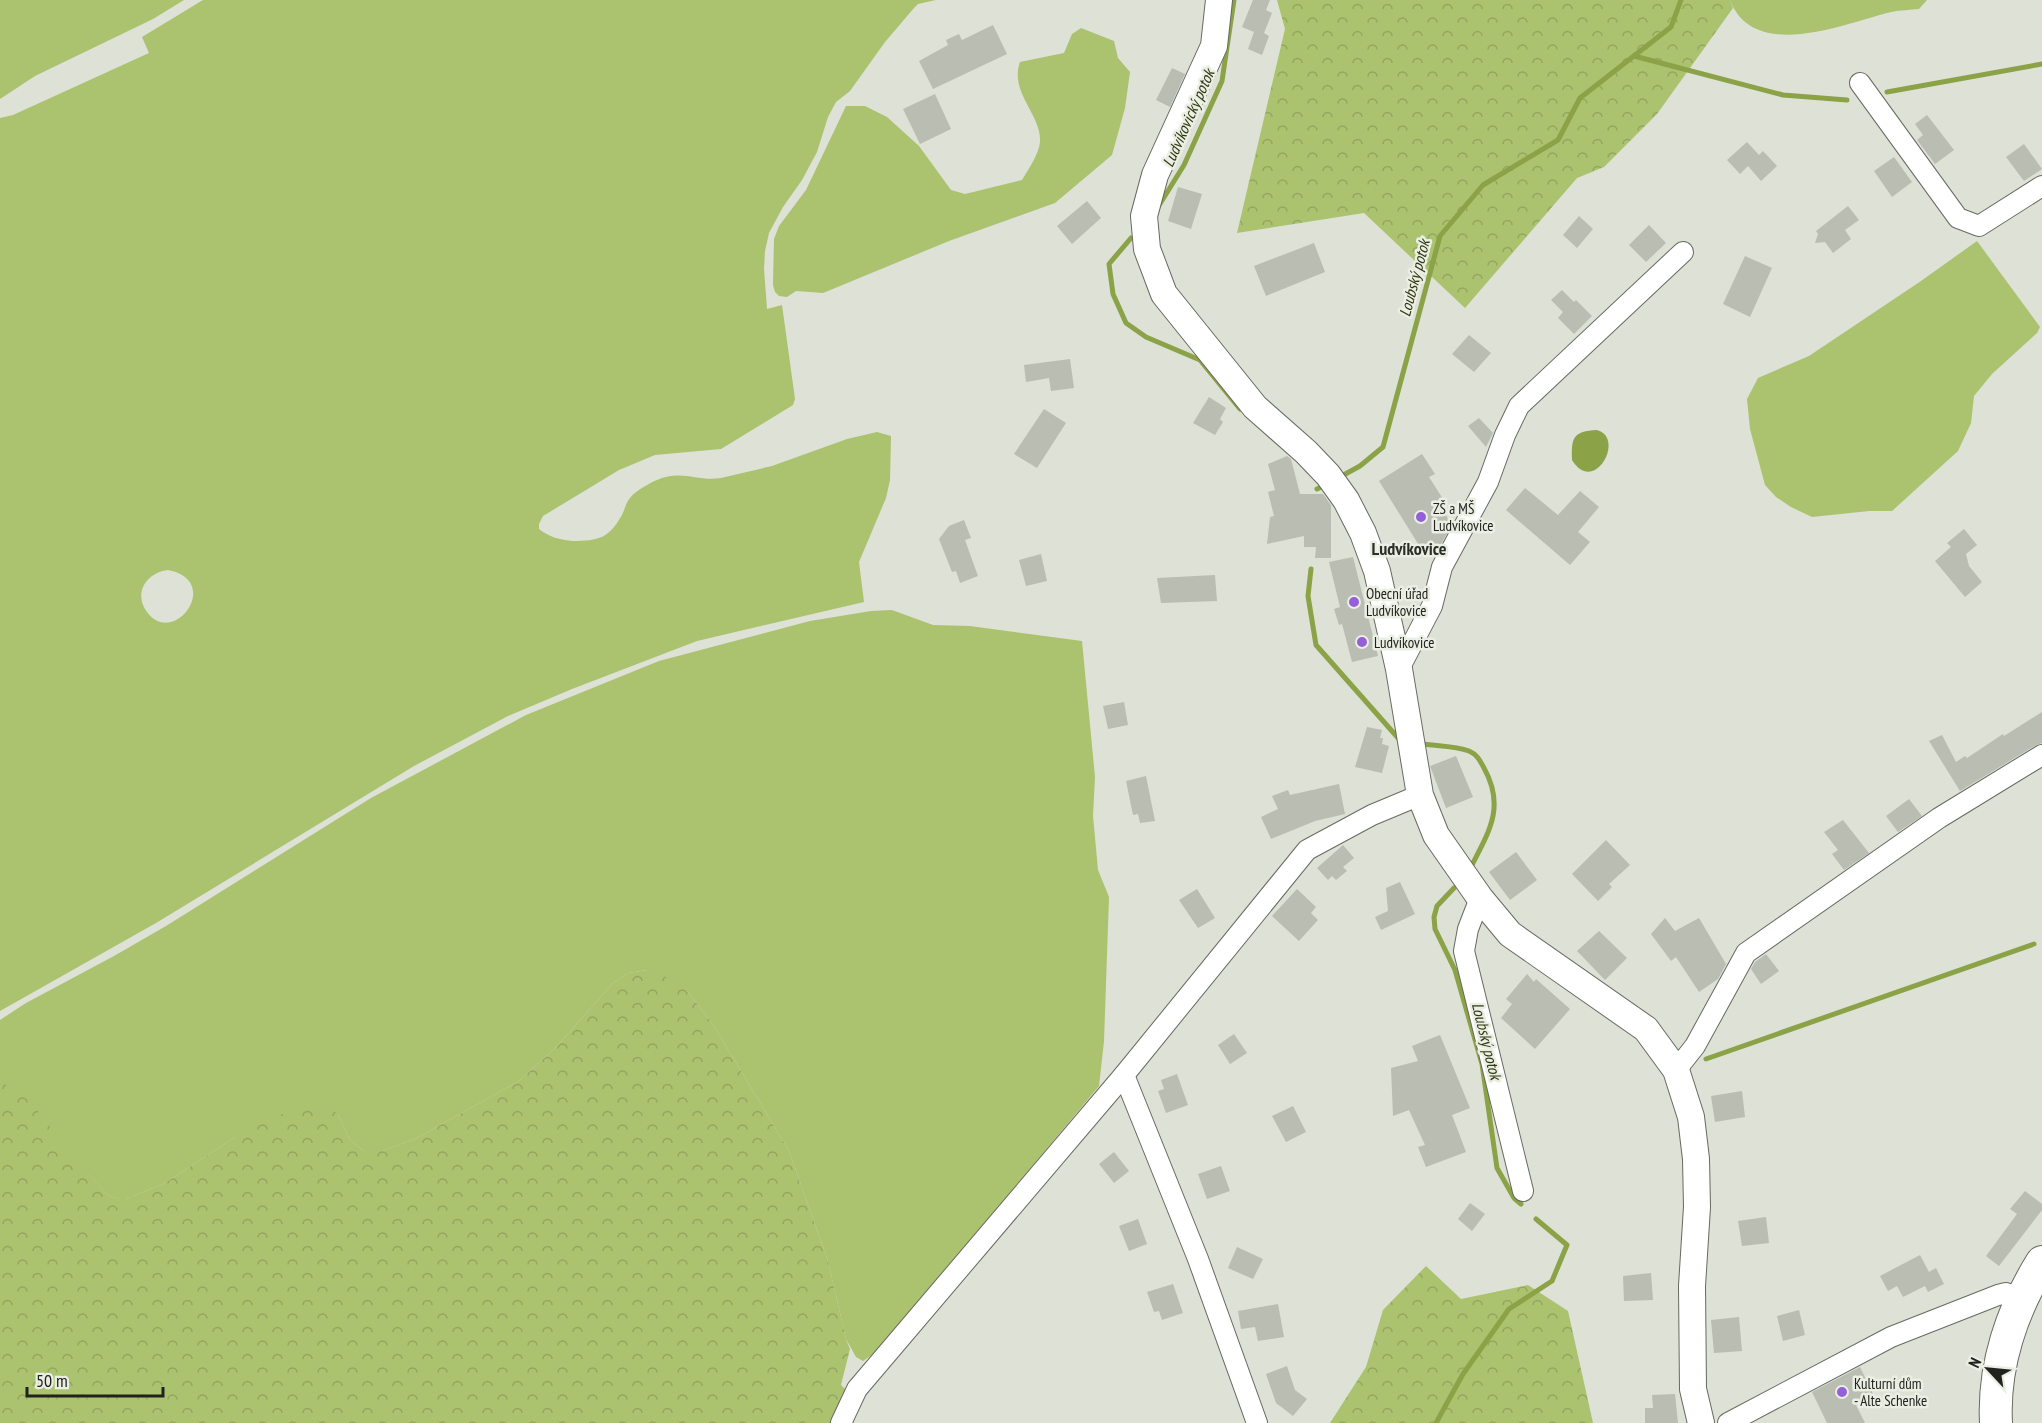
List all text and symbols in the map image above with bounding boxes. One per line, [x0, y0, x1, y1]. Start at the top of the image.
water label: Ludvíkovický potok [1158, 65, 1219, 170]
water label: Loubský potok [1394, 236, 1434, 319]
place label: ZŠ a MŠ Ludvíkovice [1433, 499, 1493, 535]
marker: ZŠ a MŠ Ludvíkovice [1414, 510, 1428, 524]
district label: Ludvíkovice [1372, 537, 1447, 560]
place label: Obecní úřad Ludvíkovice [1366, 584, 1428, 620]
marker: Obecní úřad Ludvíkovice [1347, 595, 1361, 609]
place label: Ludvíkovice [1374, 633, 1434, 652]
marker: Ludvíkovice [1355, 635, 1369, 649]
water label: Loubský potok [1468, 1000, 1507, 1083]
north arrow [1958, 1339, 2018, 1399]
text: N [1964, 1354, 1985, 1371]
scale bar [27, 1360, 164, 1398]
text: 50 m [36, 1369, 68, 1392]
place label: Kulturní dům - Alte Schenke [1854, 1374, 1927, 1410]
marker: Kulturní dům - Alte Schenke [1835, 1385, 1849, 1399]

